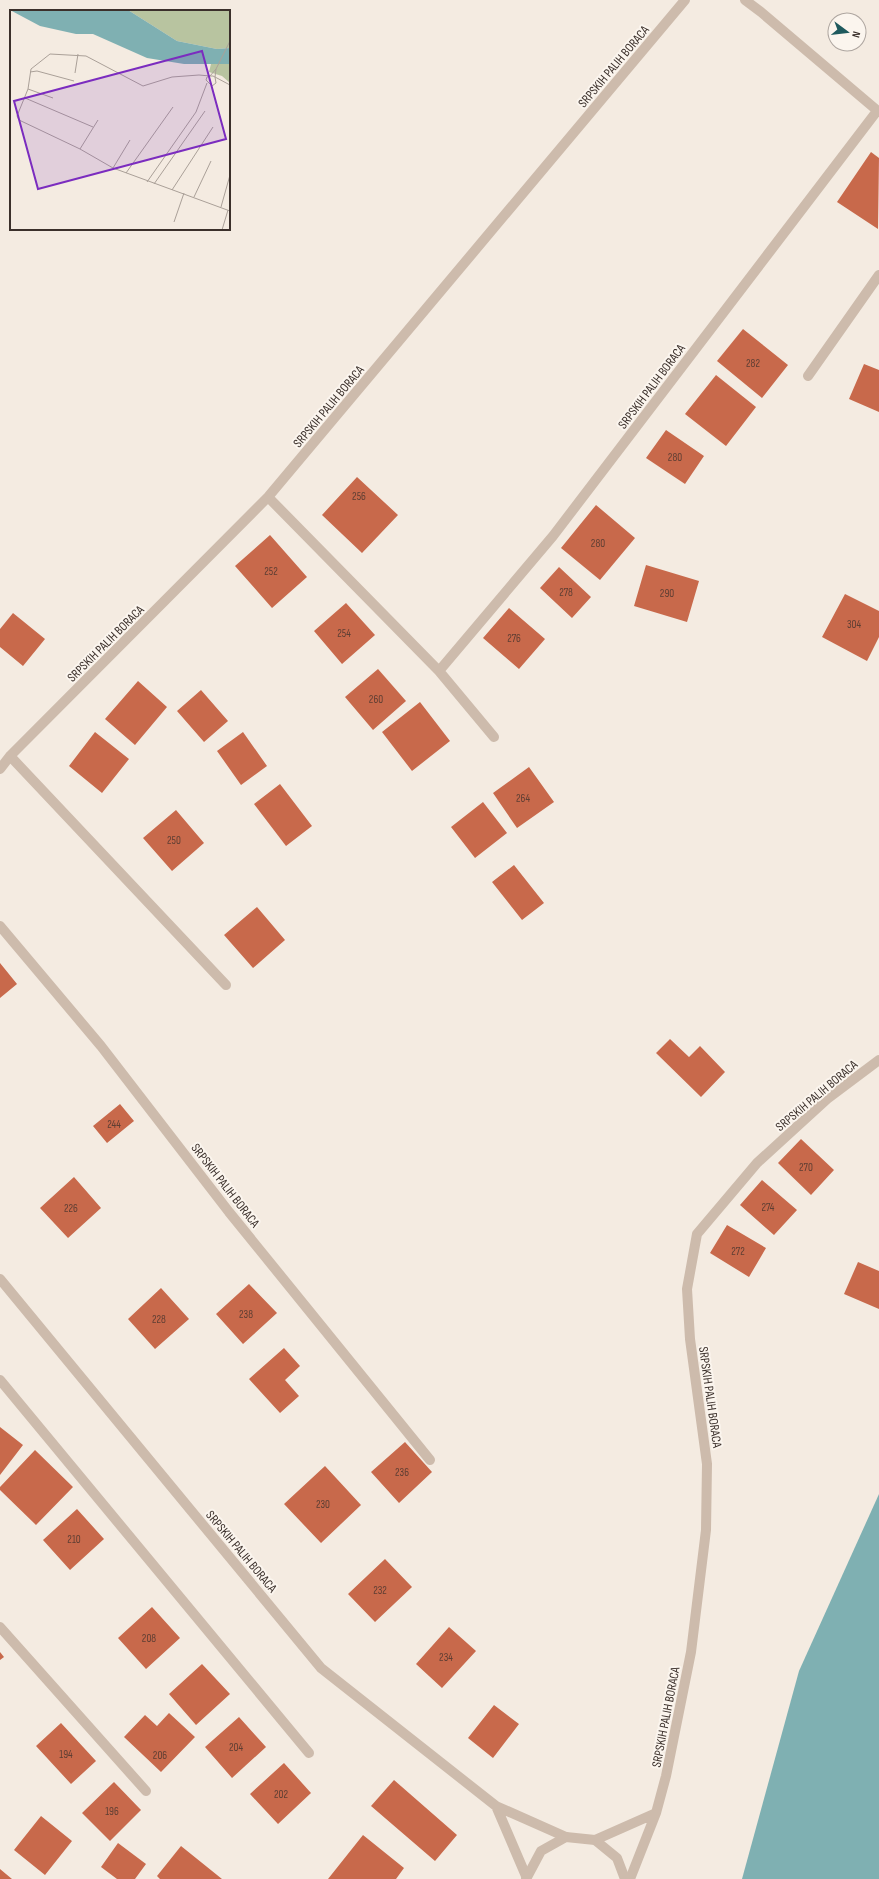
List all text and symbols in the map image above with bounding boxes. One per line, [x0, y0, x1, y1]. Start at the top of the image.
inset map [10, 10, 230, 230]
north arrow [827, 12, 867, 52]
street label: SRPSKIH PALIH BORACA [575, 22, 653, 111]
text: N [849, 30, 863, 39]
street label: SRPSKIH PALIH BORACA [615, 341, 689, 432]
house number: 282 [746, 357, 760, 370]
street label: SRPSKIH PALIH BORACA [290, 362, 368, 451]
house number: 280 [668, 451, 682, 464]
house number: 256 [352, 490, 366, 503]
house number: 280 [591, 537, 605, 550]
house number: 252 [264, 565, 278, 578]
house number: 278 [559, 586, 573, 599]
house number: 290 [660, 587, 674, 600]
street label: SRPSKIH PALIH BORACA [64, 602, 148, 685]
house number: 304 [847, 618, 861, 631]
house number: 254 [337, 627, 351, 640]
house number: 276 [507, 632, 521, 645]
house number: 260 [369, 693, 383, 706]
house number: 264 [516, 792, 530, 805]
house number: 250 [167, 834, 181, 847]
street label: SRPSKIH PALIH BORACA [772, 1057, 861, 1135]
house number: 244 [107, 1118, 121, 1131]
street label: SRPSKIH PALIH BORACA [187, 1140, 263, 1231]
house number: 270 [799, 1161, 813, 1174]
house number: 274 [762, 1201, 775, 1214]
house number: 226 [64, 1202, 78, 1215]
house number: 272 [731, 1245, 745, 1258]
house number: 238 [239, 1308, 253, 1321]
house number: 228 [152, 1313, 166, 1326]
street label: SRPSKIH PALIH BORACA [695, 1345, 725, 1449]
house number: 236 [395, 1466, 409, 1479]
house number: 230 [316, 1498, 330, 1511]
street label: SRPSKIH PALIH BORACA [202, 1507, 280, 1596]
house number: 210 [67, 1533, 81, 1546]
house number: 232 [373, 1584, 387, 1597]
house number: 208 [142, 1632, 156, 1645]
house number: 234 [439, 1651, 453, 1664]
street label: SRPSKIH PALIH BORACA [648, 1665, 684, 1769]
house number: 204 [229, 1741, 243, 1754]
house number: 194 [59, 1748, 73, 1761]
house number: 206 [153, 1749, 167, 1762]
house number: 202 [274, 1788, 288, 1801]
house number: 196 [105, 1805, 119, 1818]

